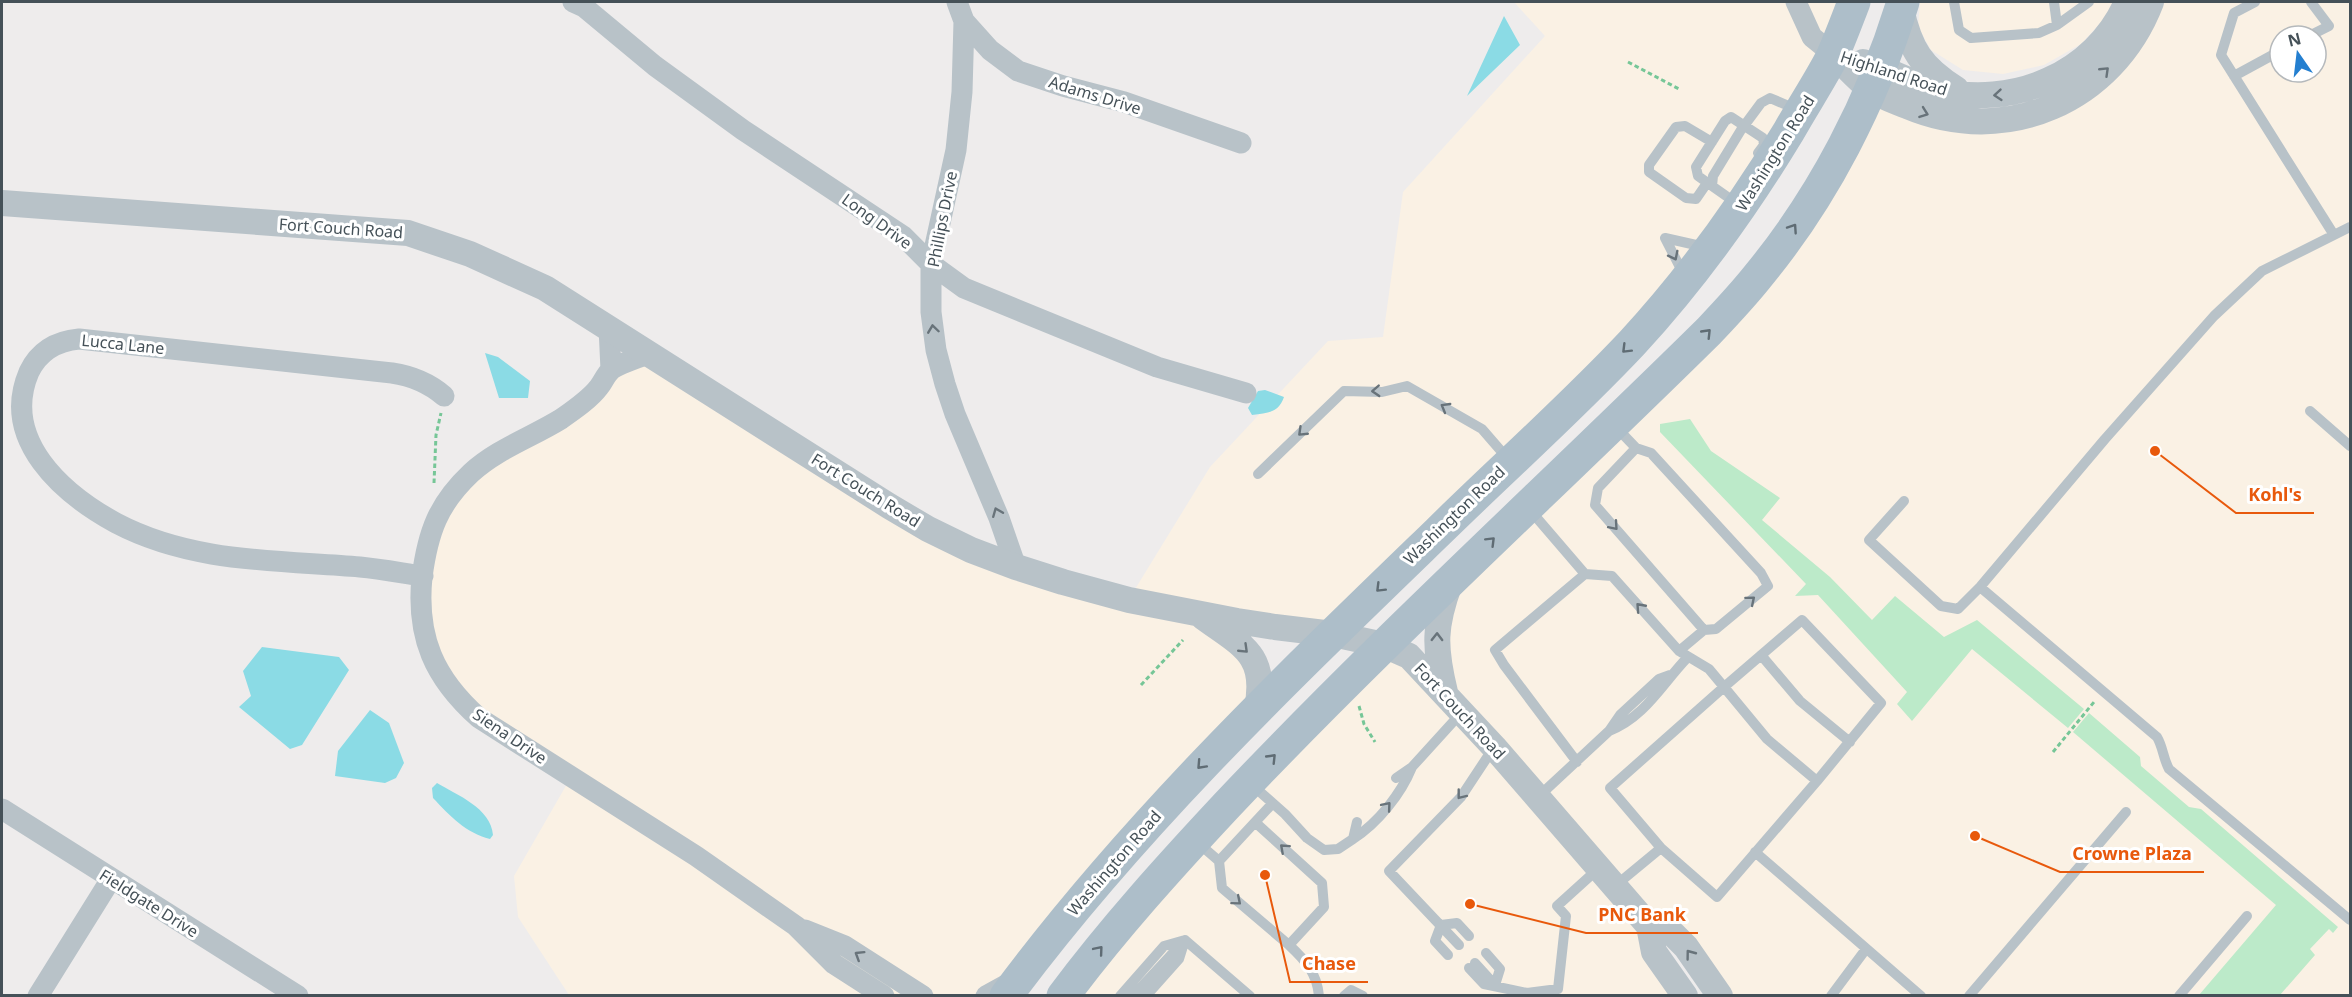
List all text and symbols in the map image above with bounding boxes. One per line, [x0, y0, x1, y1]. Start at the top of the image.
north arrow [2268, 24, 2328, 84]
text: N [2285, 27, 2303, 52]
street label: Highland Road [1838, 45, 1950, 101]
one-way arrow [2098, 67, 2108, 78]
street label: Adams Drive [1046, 71, 1144, 119]
one-way arrow [1993, 88, 2003, 101]
street label: Washington Road [1730, 91, 1820, 215]
one-way arrow [1919, 105, 1929, 118]
street label: Phillips Drive [922, 169, 962, 269]
street label: Long Drive [838, 188, 916, 254]
street label: Fort Couch Road [278, 213, 404, 243]
one-way arrow [1786, 223, 1797, 234]
one-way arrow [1667, 250, 1678, 260]
one-way arrow [928, 324, 940, 333]
street label: Lucca Lane [81, 329, 165, 359]
one-way arrow [1700, 329, 1711, 339]
one-way arrow [1622, 342, 1633, 353]
one-way arrow [1371, 384, 1380, 397]
one-way arrow [1440, 403, 1451, 415]
one-way arrow [1298, 424, 1309, 435]
street label: Fort Couch Road [807, 448, 925, 532]
street label: Washington Road [1399, 461, 1509, 569]
callout: Kohl's [2236, 477, 2314, 513]
text: Kohl's [2248, 482, 2302, 506]
one-way arrow [992, 507, 1004, 518]
one-way arrow [1607, 519, 1618, 530]
one-way arrow [1484, 538, 1495, 549]
one-way arrow [1377, 580, 1388, 591]
one-way arrow [1744, 596, 1755, 607]
one-way arrow [1636, 603, 1647, 614]
one-way arrow [1431, 633, 1443, 642]
one-way arrow [1237, 642, 1247, 653]
street label: Fort Couch Road [1410, 658, 1510, 764]
street label: Siena Drive [469, 703, 551, 769]
one-way arrow [1265, 755, 1276, 765]
one-way arrow [1197, 758, 1208, 768]
one-way arrow [1457, 788, 1468, 799]
one-way arrow [1380, 802, 1391, 813]
street label: Washington Road [1062, 806, 1166, 920]
callout: Crowne Plaza [2060, 836, 2204, 872]
text: Crowne Plaza [2072, 841, 2192, 865]
one-way arrow [1280, 844, 1291, 855]
street label: Fieldgate Drive [95, 864, 203, 942]
one-way arrow [1230, 894, 1241, 905]
callout: PNC Bank [1586, 897, 1698, 933]
text: PNC Bank [1598, 902, 1687, 926]
one-way arrow [1092, 946, 1103, 957]
callout: Chase [1290, 946, 1368, 982]
one-way arrow [1687, 949, 1698, 960]
text: Chase [1302, 951, 1356, 975]
one-way arrow [855, 952, 866, 963]

